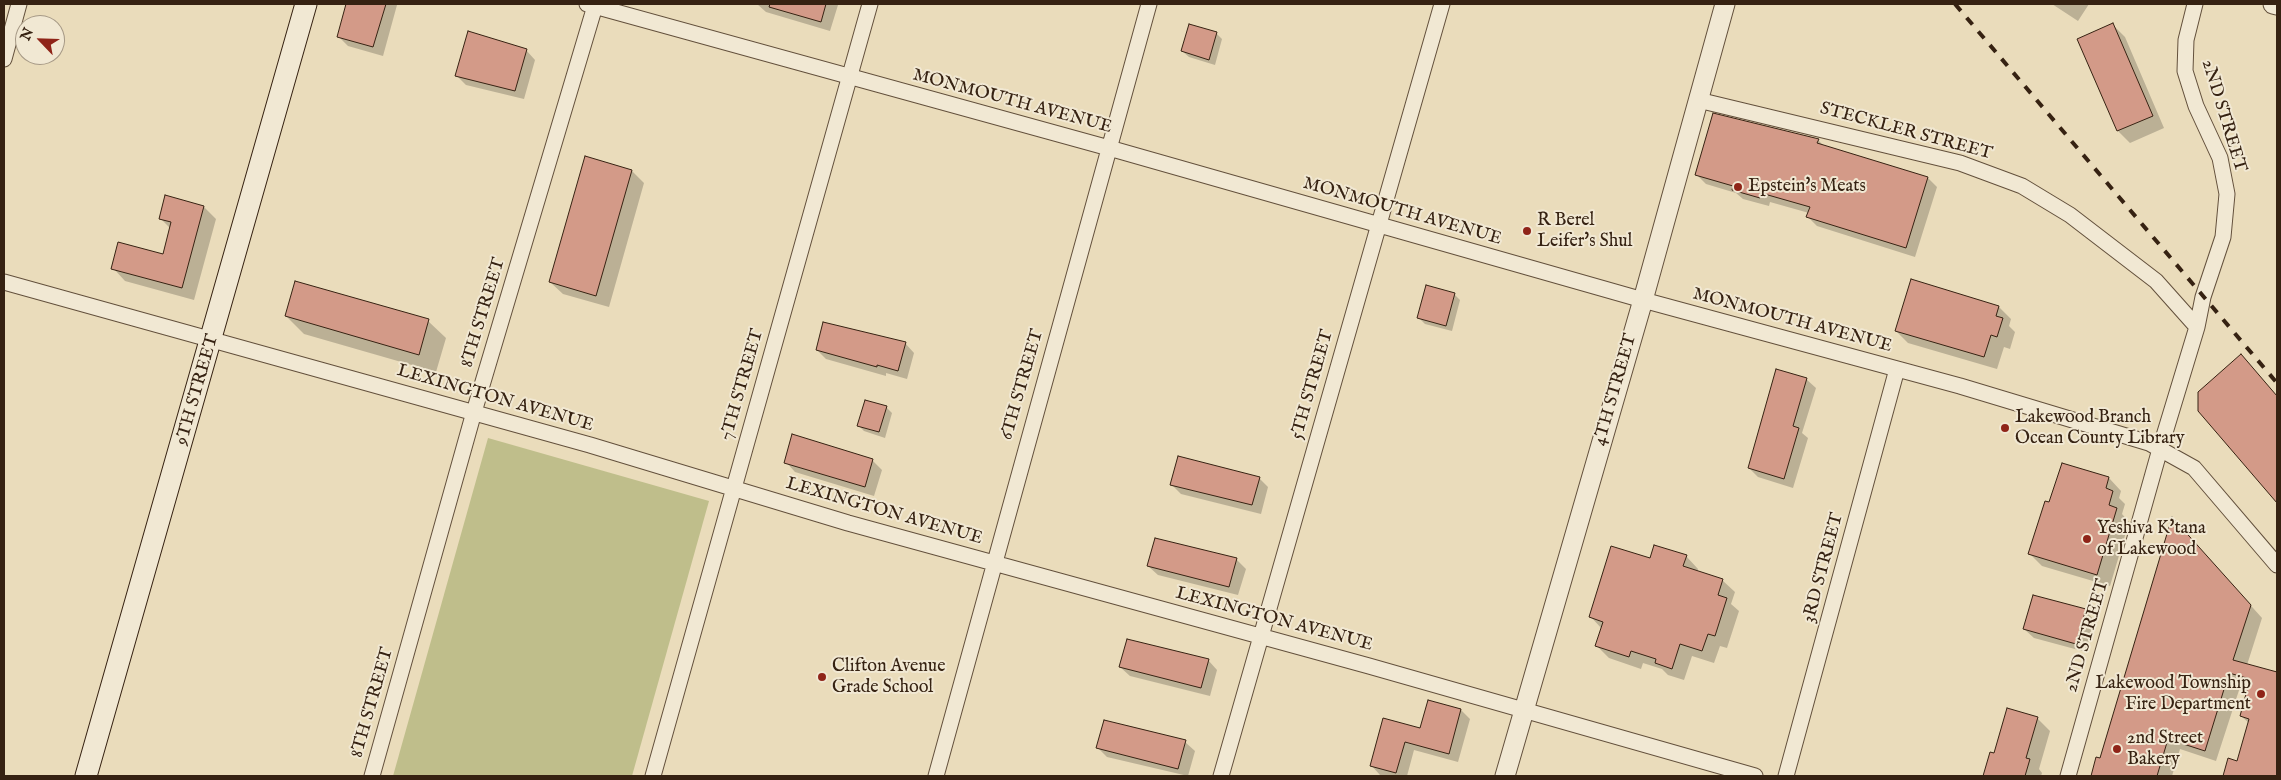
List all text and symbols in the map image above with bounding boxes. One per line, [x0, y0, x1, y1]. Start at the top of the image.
north arrow [15, 15, 65, 65]
text: N [17, 25, 38, 44]
street label: 2ND STREET [2196, 57, 2250, 175]
street label: MONMOUTH AVENUE [910, 65, 1114, 139]
street label: STECKLER STREET [1817, 99, 1995, 165]
street label: MONMOUTH AVENUE [1300, 173, 1504, 251]
place label: Epstein's Meats [1748, 176, 1866, 198]
marker: Epstein's Meats [1732, 181, 1744, 193]
place label: R Berel Leifer's Shul [1537, 210, 1632, 252]
marker: R Berel Leifer's Shul [1521, 225, 1533, 237]
street label: 8TH STREET [457, 256, 511, 370]
street label: MONMOUTH AVENUE [1690, 284, 1894, 358]
street label: 7TH STREET [717, 327, 769, 443]
street label: 6TH STREET [997, 327, 1049, 443]
street label: 5TH STREET [1287, 328, 1339, 442]
street label: 9TH STREET [172, 332, 224, 448]
street label: 4TH STREET [1590, 332, 1642, 448]
street label: LEXINGTON AVENUE [394, 361, 596, 437]
place label: Lakewood Branch Ocean County Library [2015, 407, 2184, 449]
marker: Lakewood Branch Ocean County Library [1999, 422, 2011, 434]
street label: LEXINGTON AVENUE [783, 474, 985, 550]
street label: 3RD STREET [1799, 511, 1849, 625]
place label: Yeshiva K'tana of Lakewood [2097, 518, 2206, 560]
marker: Yeshiva K'tana of Lakewood [2081, 533, 2093, 545]
street label: 2ND STREET [2062, 577, 2114, 695]
street label: LEXINGTON AVENUE [1173, 583, 1375, 657]
street label: 8TH STREET [347, 645, 399, 761]
place label: Clifton Avenue Grade School [832, 656, 945, 699]
marker: Clifton Avenue Grade School [816, 671, 828, 683]
place label: Lakewood Township Fire Department [2095, 673, 2251, 716]
marker: Lakewood Township Fire Department [2255, 688, 2267, 700]
place label: 2nd Street Bakery [2127, 728, 2203, 771]
marker: 2nd Street Bakery [2111, 743, 2123, 755]

